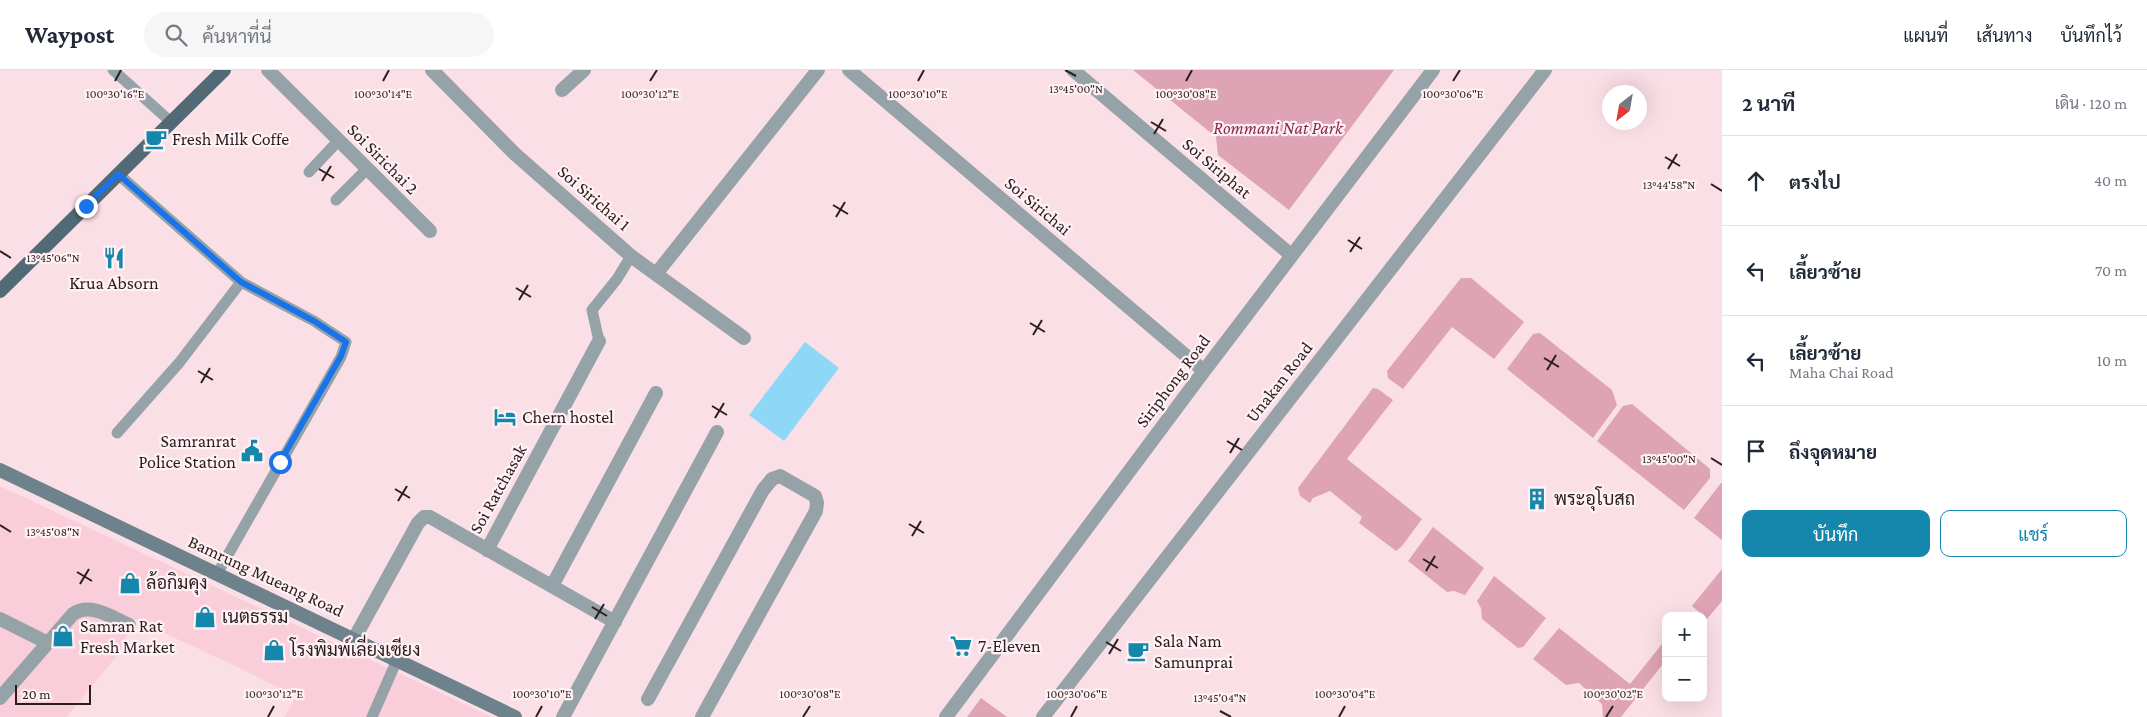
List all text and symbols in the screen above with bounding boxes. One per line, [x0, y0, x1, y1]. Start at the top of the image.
search box [144, 12, 494, 57]
text: Waypost [25, 21, 114, 48]
icon: search [162, 21, 190, 49]
text: ค้นหาที่นี่ [202, 26, 272, 47]
text: แผนที่ [1903, 26, 1948, 46]
text: เส้นทาง [1976, 26, 2032, 46]
text: บันทึกไว้ [2060, 26, 2122, 46]
text: 13°45'00"N [1049, 82, 1103, 96]
north arrow [1602, 85, 1647, 130]
text: 100°30'16"E [86, 87, 145, 101]
text: 100°30'14"E [354, 87, 413, 101]
text: 100°30'12"E [621, 87, 679, 101]
text: 100°30'10"E [889, 87, 948, 101]
text: 100°30'08"E [1155, 87, 1217, 101]
text: 100°30'06"E [1423, 87, 1484, 101]
text: 2 นาที [1742, 92, 1795, 116]
text: เดิน · 120 m [2055, 95, 2127, 112]
park label: Rommani Nat Park [1213, 118, 1344, 138]
street label: Soi Sirichai 2 [343, 119, 423, 199]
cafe icon: Fresh Milk Coffe [143, 126, 169, 152]
place label: Fresh Milk Coffe [172, 129, 289, 149]
street label: Soi Siriphat [1179, 134, 1256, 203]
street label: Soi Sirichai 1 [554, 161, 634, 235]
icon: ahead [1742, 167, 1770, 195]
text: ตรงไป [1789, 172, 1841, 193]
text: 40 m [2094, 172, 2127, 189]
street label: Soi Sirichai [1001, 173, 1075, 239]
text: 13°44'58"N [1643, 178, 1695, 192]
route end [75, 195, 98, 218]
restaurant icon: Krua Absorn [101, 245, 127, 271]
text: 13°45'06"N [26, 251, 80, 265]
icon: left [1742, 257, 1770, 285]
text: เลี้ยวซ้าย [1789, 262, 1861, 283]
text: 70 m [2095, 262, 2127, 279]
place label: Krua Absorn [69, 273, 159, 293]
street label: Siriphong Road [1132, 330, 1215, 431]
street label: Unakan Road [1242, 338, 1317, 426]
text: เลี้ยวซ้าย [1789, 343, 1861, 364]
icon: left [1742, 347, 1770, 375]
text: 10 m [2097, 352, 2127, 369]
text: Maha Chai Road [1789, 364, 1894, 381]
hotel icon: Chern hostel [492, 404, 518, 430]
place label: Chern hostel [522, 407, 614, 427]
place label: Samranrat Police Station [138, 431, 237, 472]
icon: arrive [1742, 437, 1770, 465]
public building icon: Samranrat Police Station [239, 438, 265, 464]
street label: Soi Ratchasak [465, 441, 531, 537]
text: ถึงจุดหมาย [1789, 442, 1877, 463]
route start [269, 451, 292, 474]
text: 13°45'00"N [1642, 452, 1696, 466]
building icon: พระอุโบสถ [1524, 486, 1550, 512]
place label: พระอุโบสถ [1554, 486, 1635, 511]
button: บันทึก [1742, 510, 1930, 557]
button: แชร์ [1940, 510, 2127, 557]
text: 13°45'08"N [26, 525, 80, 539]
street label: Bamrung Mueang Road [185, 531, 347, 621]
shop icon: ล้อกิมคุง [117, 570, 143, 596]
place label: ล้อกิมคุง [146, 571, 207, 595]
shop icon: เนตธรรม [192, 604, 218, 630]
place label: เนตธรรม [222, 607, 288, 627]
map controls [1662, 612, 1707, 702]
button: + [1662, 612, 1707, 657]
place label: Samran Rat Fresh Market [80, 616, 176, 657]
shop icon: Samran Rat Fresh Market [50, 623, 76, 649]
place label: Sala Nam Samunprai [1154, 631, 1233, 672]
supermarket icon: 7-Eleven [948, 633, 974, 659]
place label: โรงพิมพ์เลี่ยงเซียง [289, 634, 420, 660]
place label: 7-Eleven [978, 636, 1041, 656]
shop icon: โรงพิมพ์เลี่ยงเซียง [261, 637, 287, 663]
cafe icon: Sala Nam Samunprai [1125, 638, 1151, 664]
button: − [1662, 657, 1707, 702]
scale bar [15, 682, 91, 705]
text: 20 m [22, 686, 50, 702]
text: 100°30'12"E [245, 687, 303, 701]
text: 100°30'10"E [513, 687, 572, 701]
text: 100°30'08"E [779, 687, 841, 701]
text: 100°30'06"E [1047, 687, 1108, 701]
text: 100°30'04"E [1315, 687, 1376, 701]
text: 100°30'02"E [1583, 687, 1644, 701]
text: 13°45'04"N [1194, 691, 1247, 705]

